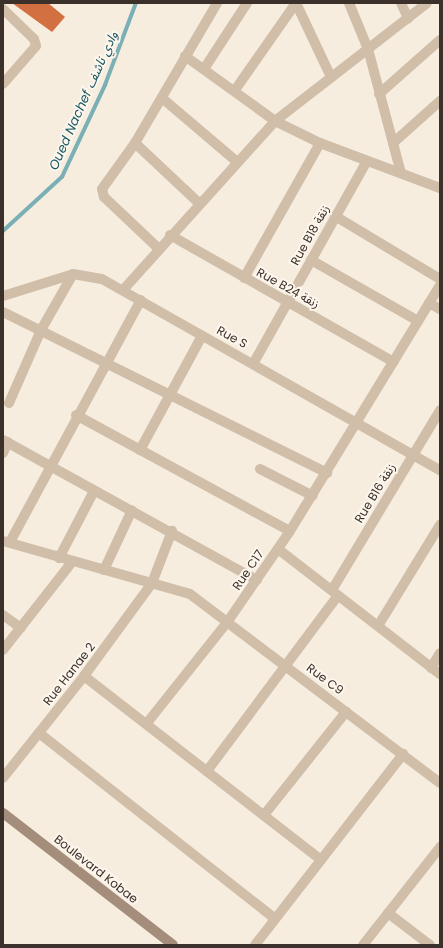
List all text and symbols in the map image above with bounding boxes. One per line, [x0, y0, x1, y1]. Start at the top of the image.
water label: Oued Nachef وادي ناشف [46, 29, 122, 173]
street label: Rue B18 زنقة [288, 202, 332, 268]
street label: Rue B24 زنقة [254, 265, 322, 311]
street label: Rue S [214, 323, 250, 351]
street label: Rue B16 زنقة [352, 461, 398, 525]
street label: Rue C17 [229, 547, 267, 593]
street label: Rue Hanae 2 [40, 640, 98, 708]
street label: Rue C9 [304, 660, 346, 698]
street label: Boulevard Kobae [51, 832, 141, 906]

